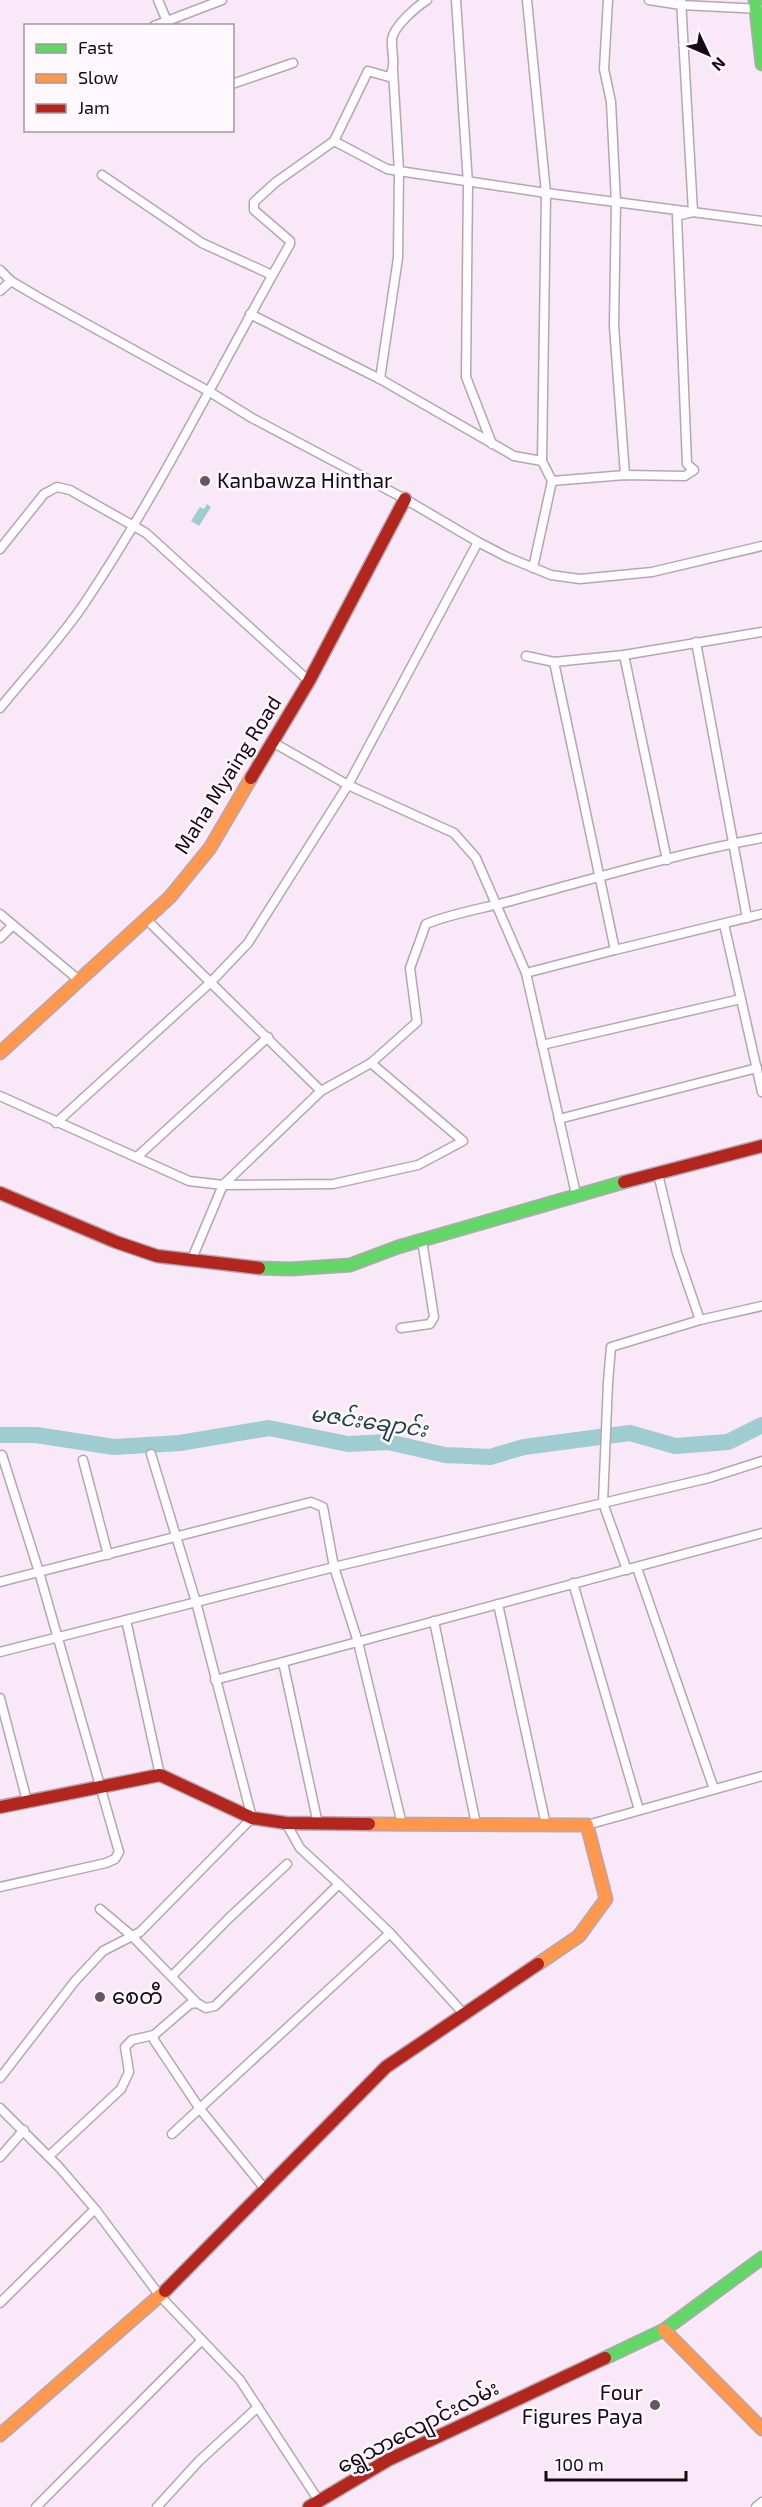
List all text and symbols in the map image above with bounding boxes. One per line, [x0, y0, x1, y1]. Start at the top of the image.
legend [24, 24, 234, 132]
north arrow [678, 24, 738, 84]
text: Fast [78, 36, 113, 58]
text: N [708, 54, 730, 76]
text: Slow [78, 66, 119, 88]
text: Jam [78, 96, 110, 118]
place label: Kanbawza Hinthar [217, 467, 393, 492]
marker: Kanbawza Hinthar [198, 474, 212, 488]
street label: Maha Myaing Road [168, 691, 285, 858]
water label: မဇင်းချောင်း [308, 1398, 431, 1448]
place label: စေတီ [112, 1981, 163, 2008]
marker: စေတီ [93, 1990, 107, 2004]
street label: ရွှေသာလျောင်းလမ်း [331, 2372, 506, 2484]
place label: Four Figures Paya [522, 2379, 644, 2428]
marker: Four Figures Paya [648, 2398, 662, 2412]
scale bar [546, 2444, 686, 2482]
text: 100 m [555, 2453, 604, 2475]

